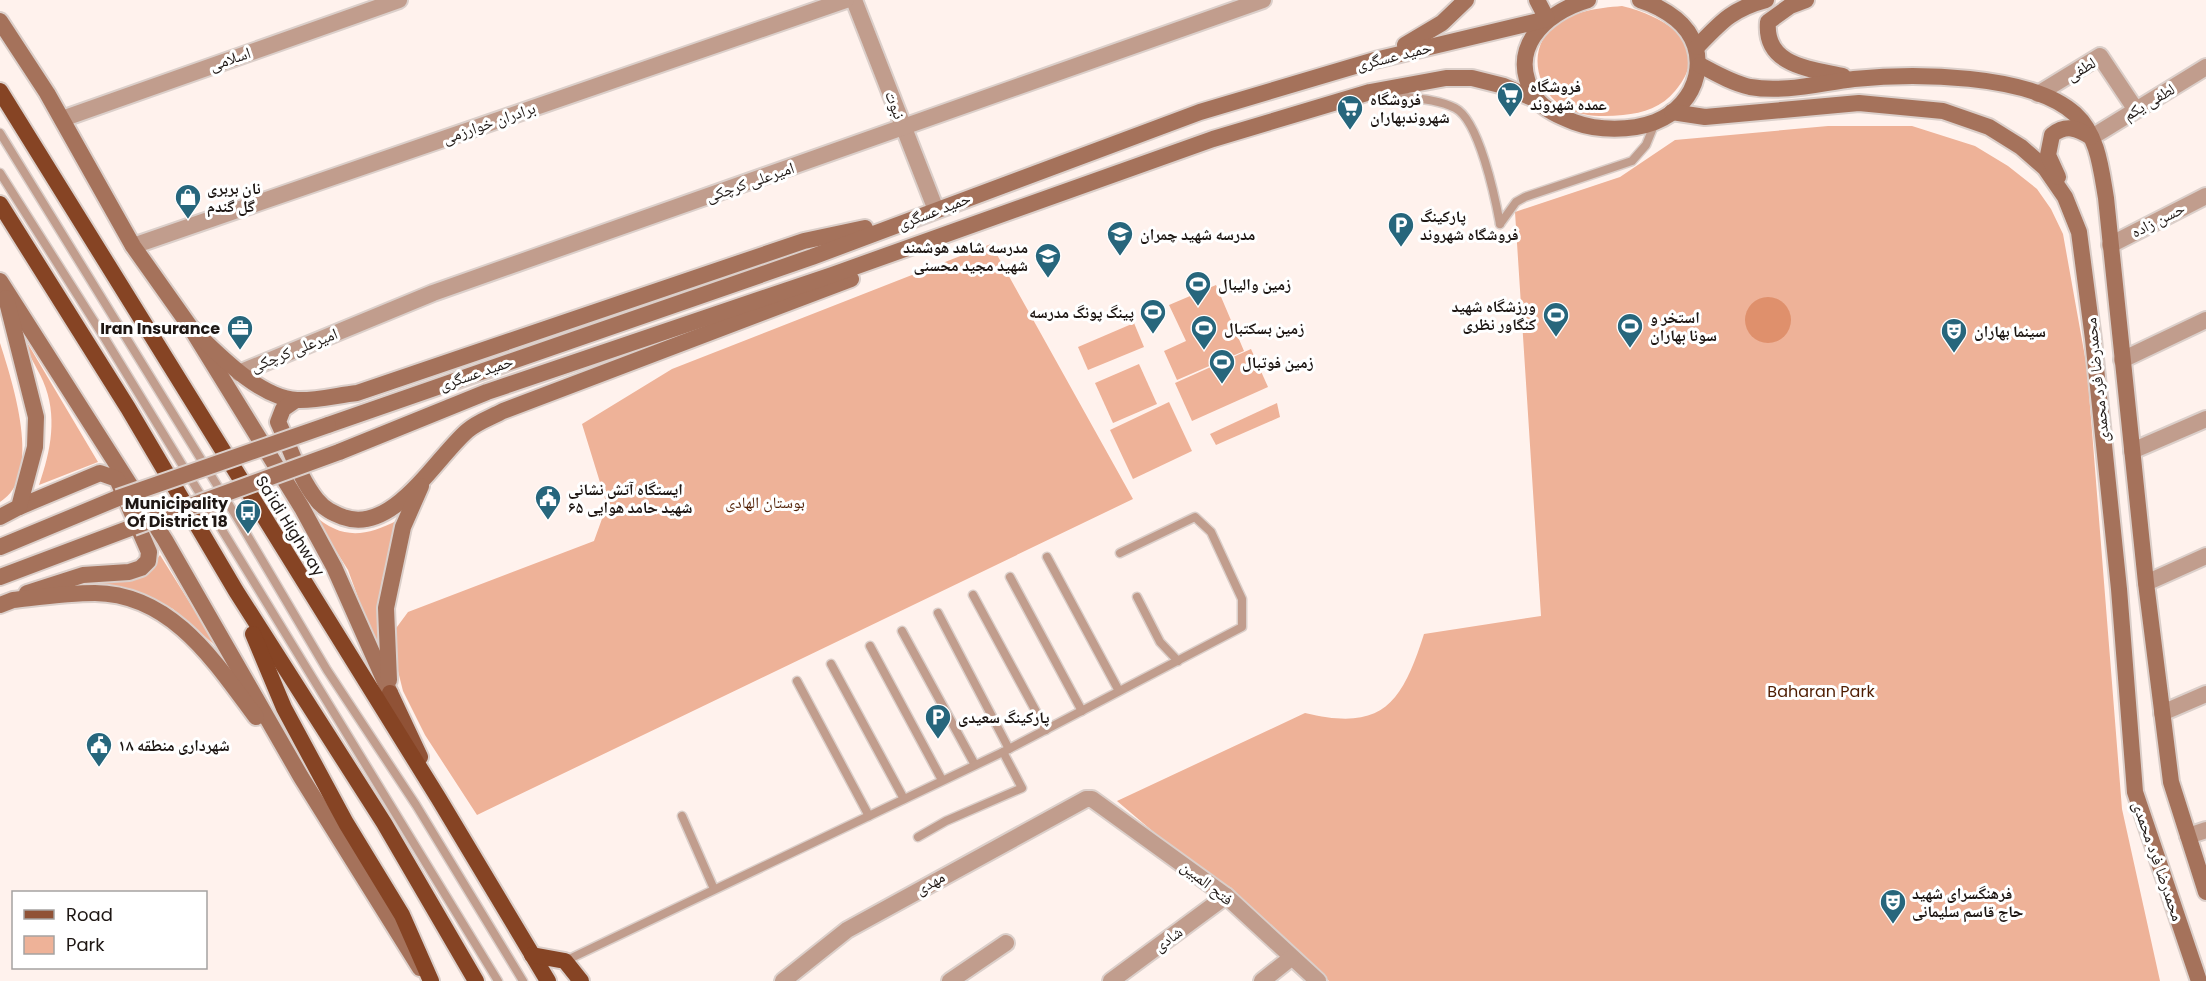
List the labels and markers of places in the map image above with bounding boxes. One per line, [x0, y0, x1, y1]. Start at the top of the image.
place label: فروشگاه عمده شهروند [1530, 75, 1607, 116]
supermarket icon: فروشگاه عمده شهروند [1495, 80, 1525, 118]
place label: فروشگاه شهروندبهاران [1370, 88, 1450, 129]
supermarket icon: فروشگاه شهروندبهاران [1335, 93, 1365, 131]
place label: نان بربری گل گندم [207, 177, 261, 218]
shop icon: نان بربری گل گندم [173, 182, 203, 220]
place label: پارکینگ فروشگاه شهروند [1420, 205, 1519, 246]
parking icon: پارکینگ فروشگاه شهروند [1386, 210, 1416, 248]
school or university icon: مدرسه شهید چمران [1105, 219, 1135, 257]
place label: مدرسه شهید چمران [1140, 223, 1255, 246]
place label: مدرسه شاهد هوشمند شهید مجید محسنی [903, 236, 1028, 277]
school or university icon: مدرسه شاهد هوشمند شهید مجید محسنی [1033, 241, 1063, 279]
sports icon: زمین والیبال [1183, 269, 1213, 307]
place label: زمین والیبال [1218, 273, 1291, 296]
place label: ورزشگاه شهید کنگاور نظری [1451, 295, 1536, 336]
sports icon: پینگ پونگ مدرسه [1138, 297, 1168, 335]
sports icon: ورزشگاه شهید کنگاور نظری [1541, 300, 1571, 338]
place label: پینگ پونگ مدرسه [1029, 301, 1134, 324]
place label: استخر و سونا بهاران [1650, 306, 1717, 347]
sports icon: استخر و سونا بهاران [1615, 311, 1645, 349]
office icon: Iran Insurance [225, 313, 255, 351]
sports icon: زمین بسکتبال [1189, 313, 1219, 351]
theatre icon: سینما بهاران [1939, 316, 1969, 354]
place label: Iran Insurance [100, 317, 220, 340]
place label: زمین بسکتبال [1224, 317, 1304, 340]
place label: سینما بهاران [1974, 320, 2046, 343]
sports icon: زمین فوتبال [1207, 347, 1237, 385]
place label: زمین فوتبال [1242, 351, 1314, 374]
place label: ایستگاه آتش نشانی ۶۵ شهید حامد هوایی [568, 478, 692, 519]
public building icon: ایستگاه آتش نشانی ۶۵ شهید حامد هوایی [533, 483, 563, 521]
place label: Municipality Of District 18 [125, 492, 229, 533]
bus stop icon: Municipality Of District 18 [233, 497, 263, 535]
parking icon: پارکینگ سعیدی [923, 702, 953, 740]
place label: پارکینگ سعیدی [958, 706, 1050, 729]
public building icon: شهرداری منطقه ۱۸ [84, 730, 114, 768]
place label: شهرداری منطقه ۱۸ [118, 734, 230, 757]
place label: فرهنگسرای شهید حاج قاسم سلیمانی [1912, 882, 2023, 923]
theatre icon: فرهنگسرای شهید حاج قاسم سلیمانی [1878, 887, 1908, 925]

